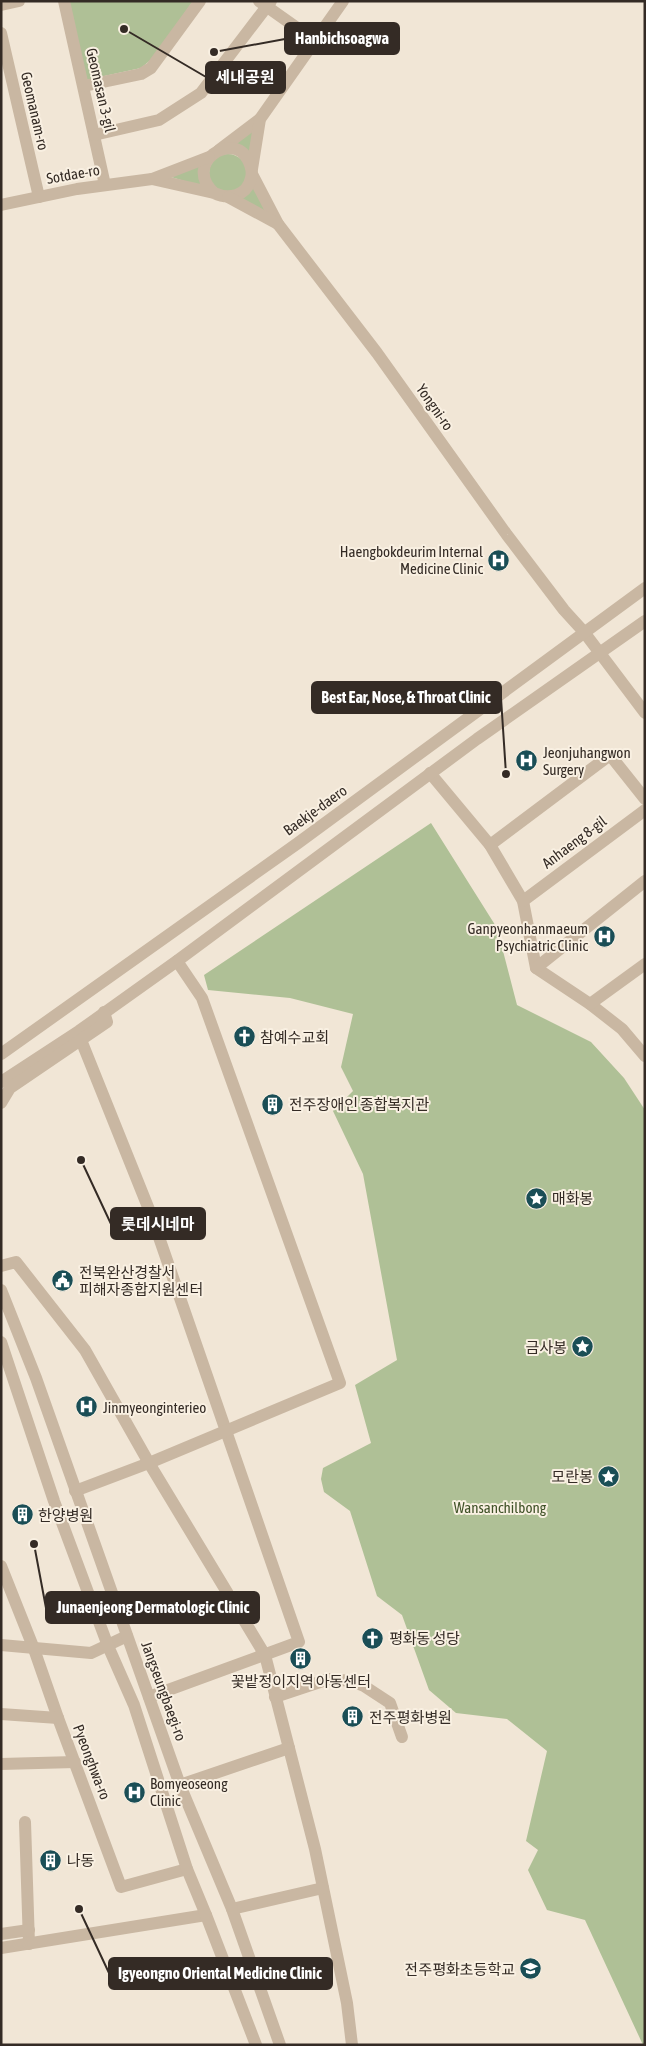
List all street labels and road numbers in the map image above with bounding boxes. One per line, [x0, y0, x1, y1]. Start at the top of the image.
street label: Geomasan 3-gil [83, 46, 119, 134]
street label: Geomanam-ro [18, 70, 52, 152]
street label: Sotdae-ro [45, 161, 101, 187]
street label: Yongni-ro [413, 381, 457, 433]
street label: Baekje-daero [280, 781, 350, 839]
street label: Anhaeng 8-gil [538, 812, 610, 872]
street label: Jangseungbaegi-ro [138, 1639, 190, 1743]
street label: Pyeonghwa-ro [70, 1722, 114, 1802]

